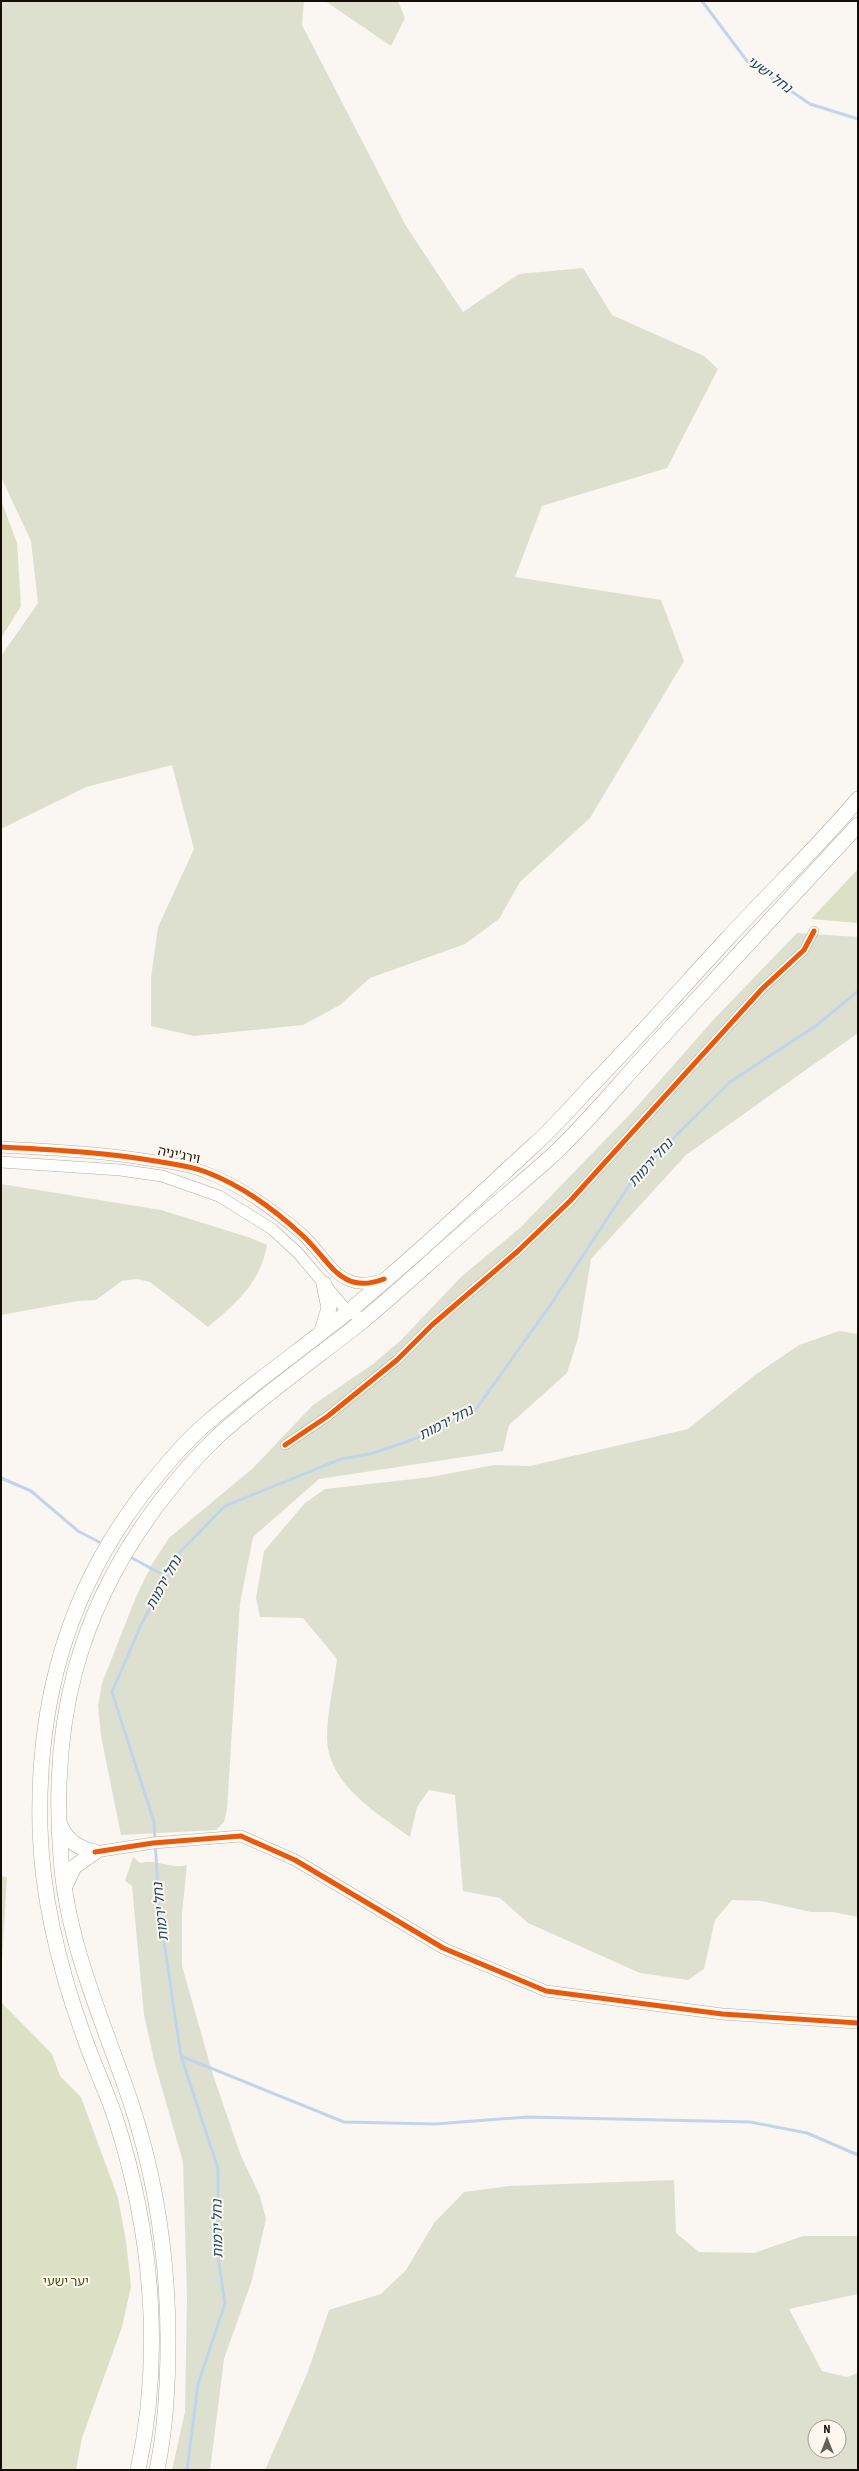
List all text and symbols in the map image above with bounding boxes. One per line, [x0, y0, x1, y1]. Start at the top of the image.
water label: נחל ישעי [742, 52, 797, 99]
water label: נחל ירמות [624, 1133, 679, 1192]
street label: וירג'יניה [156, 1142, 202, 1168]
water label: נחל ירמות [415, 1400, 478, 1445]
water label: נחל ירמות [141, 1551, 188, 1614]
water label: נחל ירמות [148, 1880, 174, 1942]
water label: נחל ירמות [207, 2198, 229, 2259]
park label: יער ישעי [43, 2273, 89, 2291]
north arrow [807, 2419, 847, 2459]
text: N [823, 2422, 831, 2437]

